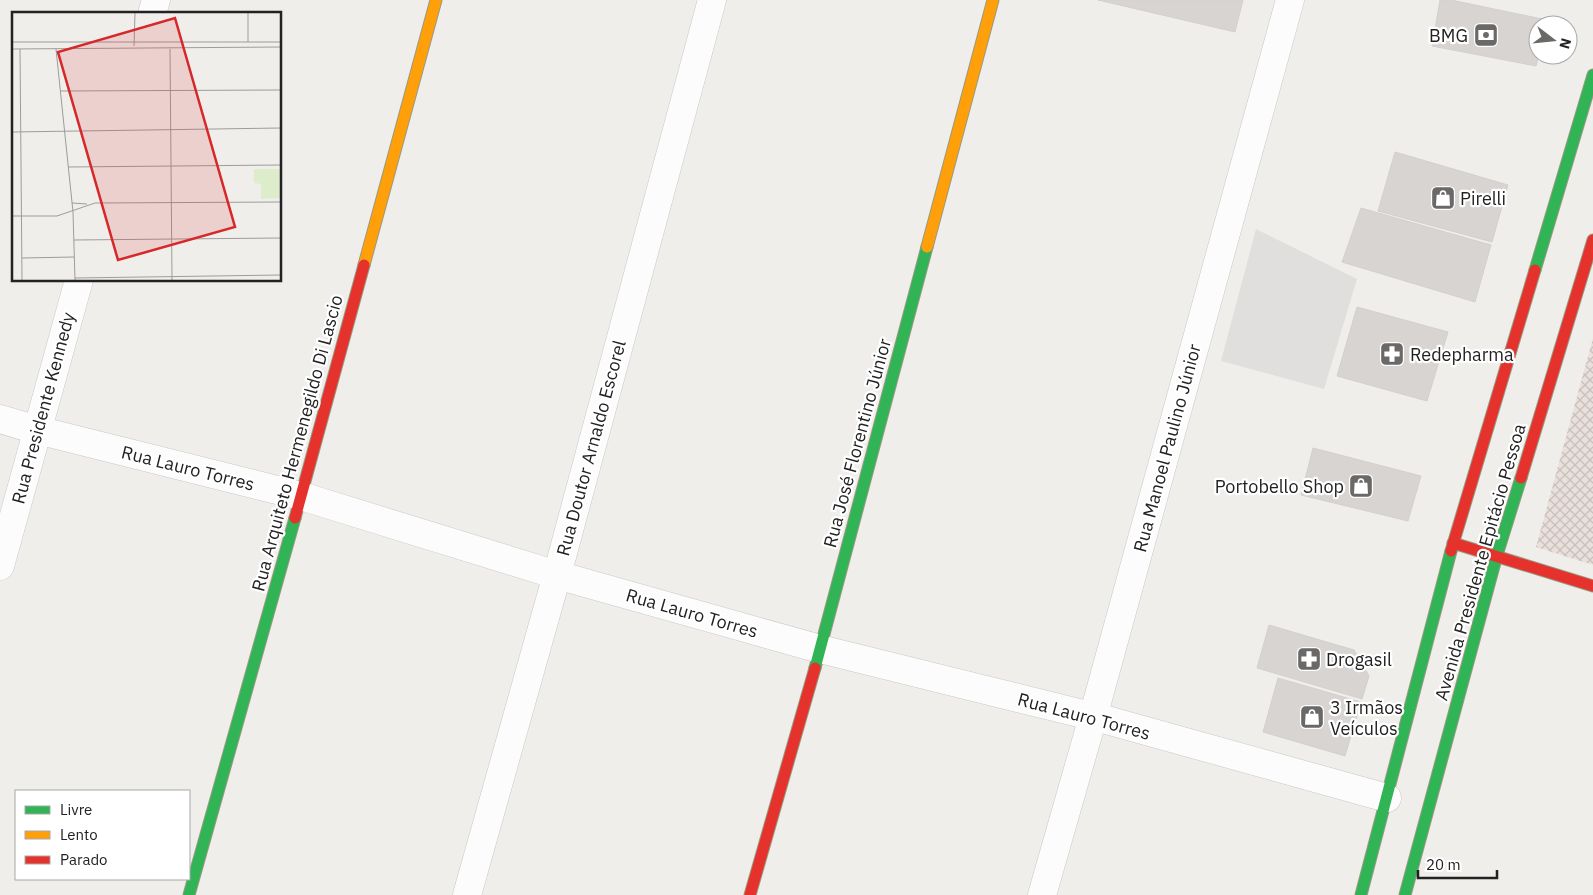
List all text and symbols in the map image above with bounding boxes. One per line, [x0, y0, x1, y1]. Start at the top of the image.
inset map [12, 12, 281, 281]
north arrow [1528, 15, 1578, 65]
bank icon: BMG [1473, 22, 1499, 48]
place label: BMG [1429, 24, 1468, 47]
text: N [1555, 36, 1576, 51]
shop icon: Pirelli [1430, 185, 1456, 211]
place label: Pirelli [1460, 187, 1506, 210]
street label: Rua Arquiteto Hermenegildo Di Lascio [246, 292, 348, 594]
street label: Rua Presidente Kennedy [6, 310, 80, 506]
street label: Rua José Florentino Júnior [818, 336, 896, 550]
street label: Rua Doutor Arnaldo Escorel [551, 338, 631, 558]
street label: Rua Manoel Paulino Júnior [1128, 341, 1206, 555]
pharmacy icon: Redepharma [1379, 341, 1405, 367]
place label: Redepharma [1410, 343, 1514, 366]
street label: Avenida Presidente Epitácio Pessoa [1429, 421, 1531, 703]
street label: Rua Lauro Torres [119, 440, 257, 496]
shop icon: Portobello Shop [1348, 473, 1374, 499]
place label: Portobello Shop [1215, 475, 1344, 498]
street label: Rua Lauro Torres [623, 583, 761, 643]
pharmacy icon: Drogasil [1296, 646, 1322, 672]
place label: Drogasil [1326, 648, 1392, 671]
street label: Rua Lauro Torres [1015, 687, 1153, 745]
place label: 3 Irmãos Veículos [1330, 696, 1403, 740]
shop icon: 3 Irmãos Veículos [1299, 704, 1325, 730]
legend [15, 790, 190, 880]
text: Livre [60, 800, 92, 819]
text: Lento [60, 825, 98, 844]
scale bar [1418, 848, 1497, 880]
text: Parado [60, 850, 108, 869]
text: 20 m [1426, 855, 1461, 874]

